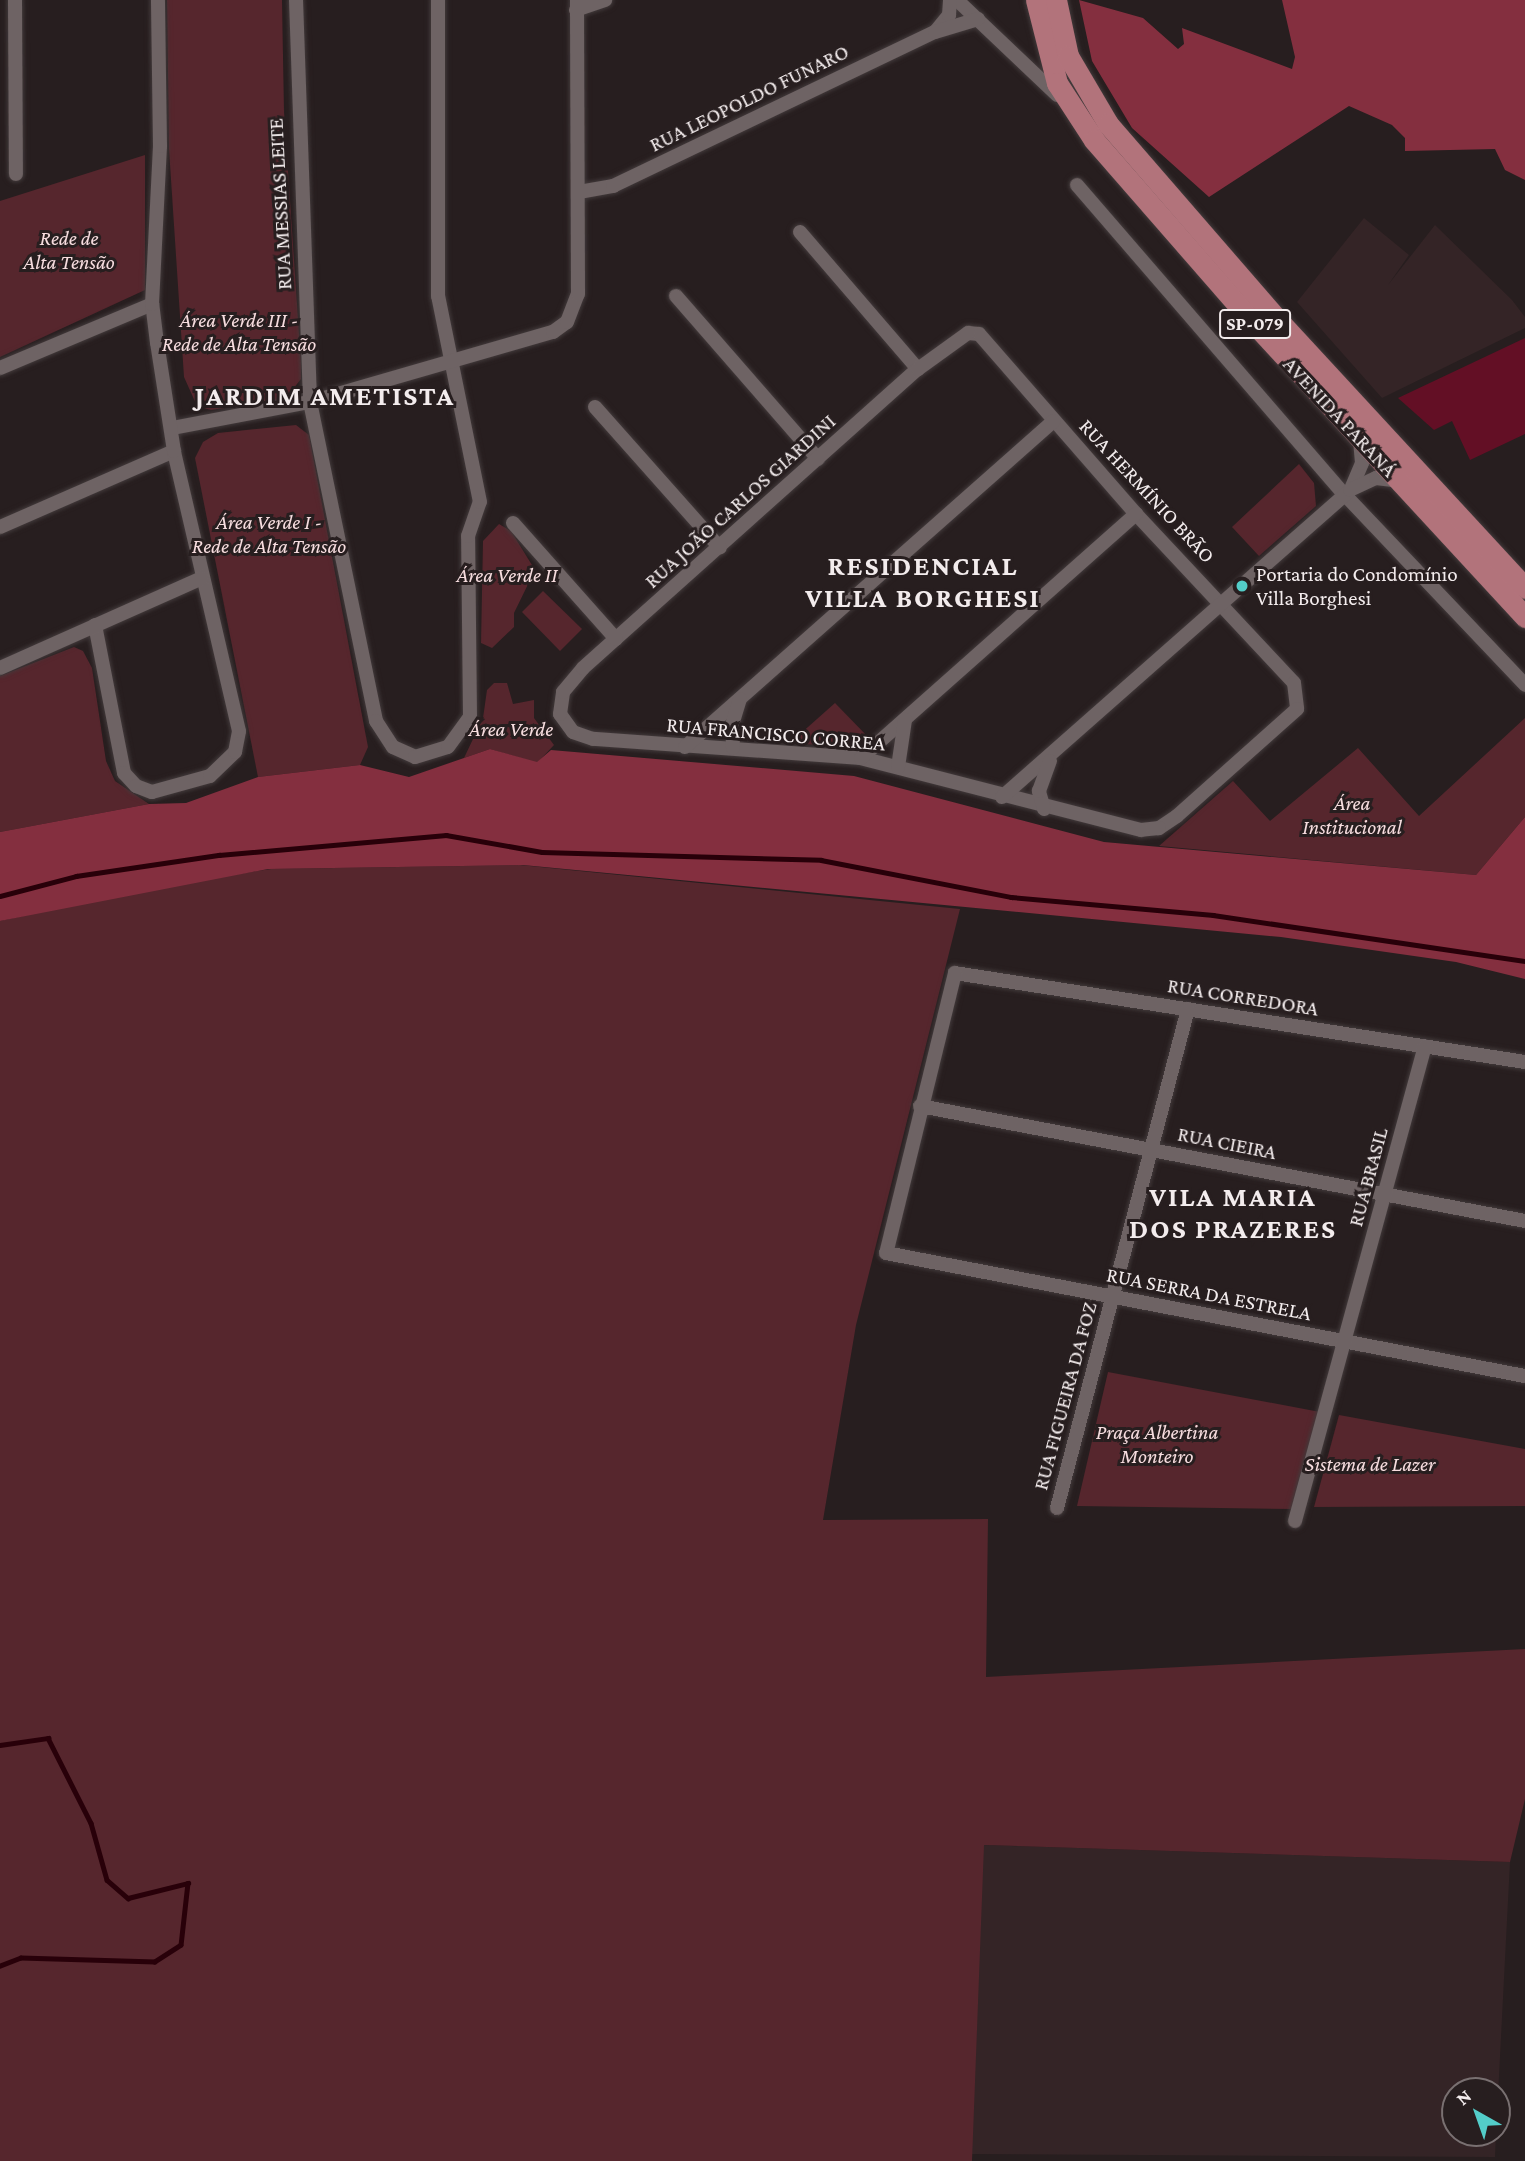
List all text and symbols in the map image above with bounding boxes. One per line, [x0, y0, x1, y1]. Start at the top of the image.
street label: RUA LEOPOLDO FUNARO [645, 39, 853, 157]
street label: RUA MESSIAS LEITE [263, 117, 297, 291]
park label: Rede de Alta Tensão [23, 225, 115, 275]
park label: Área Verde III - Rede de Alta Tensão [162, 307, 316, 357]
road number: SP-079 [1218, 308, 1292, 340]
street label: AVENIDA PARANÁ [1278, 352, 1402, 482]
district label: JARDIM AMETISTA [197, 379, 453, 413]
street label: RUA JOÃO CARLOS GIARDINI [639, 409, 841, 593]
street label: RUA HERMÍNIO BRÃO [1074, 414, 1220, 568]
park label: Área Verde I - Rede de Alta Tensão [192, 509, 346, 559]
district label: RESIDENCIAL VILLA BORGHESI [807, 549, 1039, 615]
place label: Portaria do Condomínio Villa Borghesi [1256, 561, 1458, 611]
park label: Área Verde II [456, 562, 558, 588]
marker: Portaria do Condomínio Villa Borghesi [1234, 578, 1250, 594]
street label: RUA FRANCISCO CORREA [666, 712, 886, 756]
park label: Área Verde [469, 716, 553, 742]
park label: Área Institucional [1302, 790, 1402, 840]
street label: RUA CORREDORA [1166, 973, 1320, 1021]
street label: RUA CIEIRA [1176, 1121, 1278, 1165]
street label: RUA BRASIL [1343, 1125, 1393, 1229]
district label: VILA MARIA DOS PRAZERES [1131, 1180, 1335, 1246]
street label: RUA SERRA DA ESTRELA [1105, 1262, 1313, 1326]
street label: RUA FIGUEIRA DA FOZ [1028, 1299, 1102, 1493]
park label: Praça Albertina Monteiro [1096, 1419, 1218, 1469]
park label: Sistema de Lazer [1305, 1451, 1435, 1477]
north arrow [1441, 2077, 1511, 2147]
text: N [1452, 2085, 1475, 2109]

